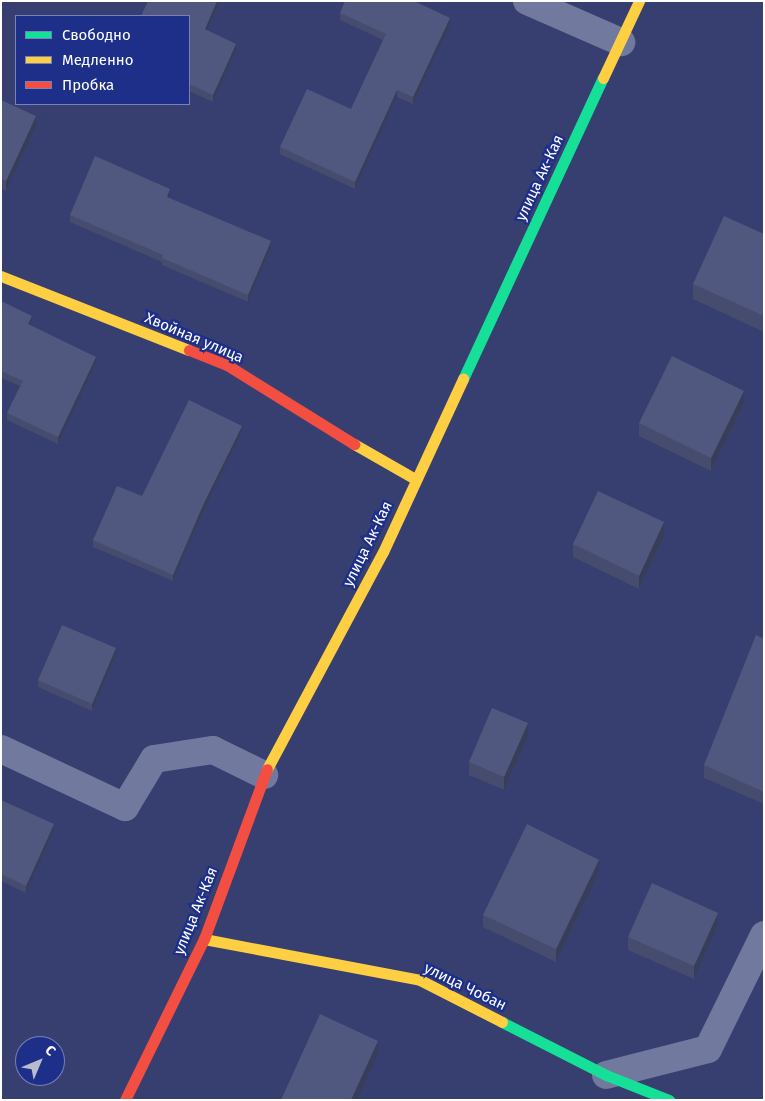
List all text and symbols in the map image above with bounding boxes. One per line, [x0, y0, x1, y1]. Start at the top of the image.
legend [15, 15, 190, 105]
text: Свободно [62, 26, 131, 44]
text: Медленно [62, 51, 134, 69]
text: Пробка [62, 76, 114, 94]
street label: улица Ак-Кая [512, 132, 568, 224]
street label: Хвойная улица [142, 309, 246, 367]
street label: улица Ак-Кая [340, 498, 396, 590]
street label: улица Ак-Кая [170, 865, 222, 957]
street label: улица Чобан [421, 959, 509, 1015]
north arrow [15, 1036, 65, 1086]
text: С [41, 1042, 59, 1060]

